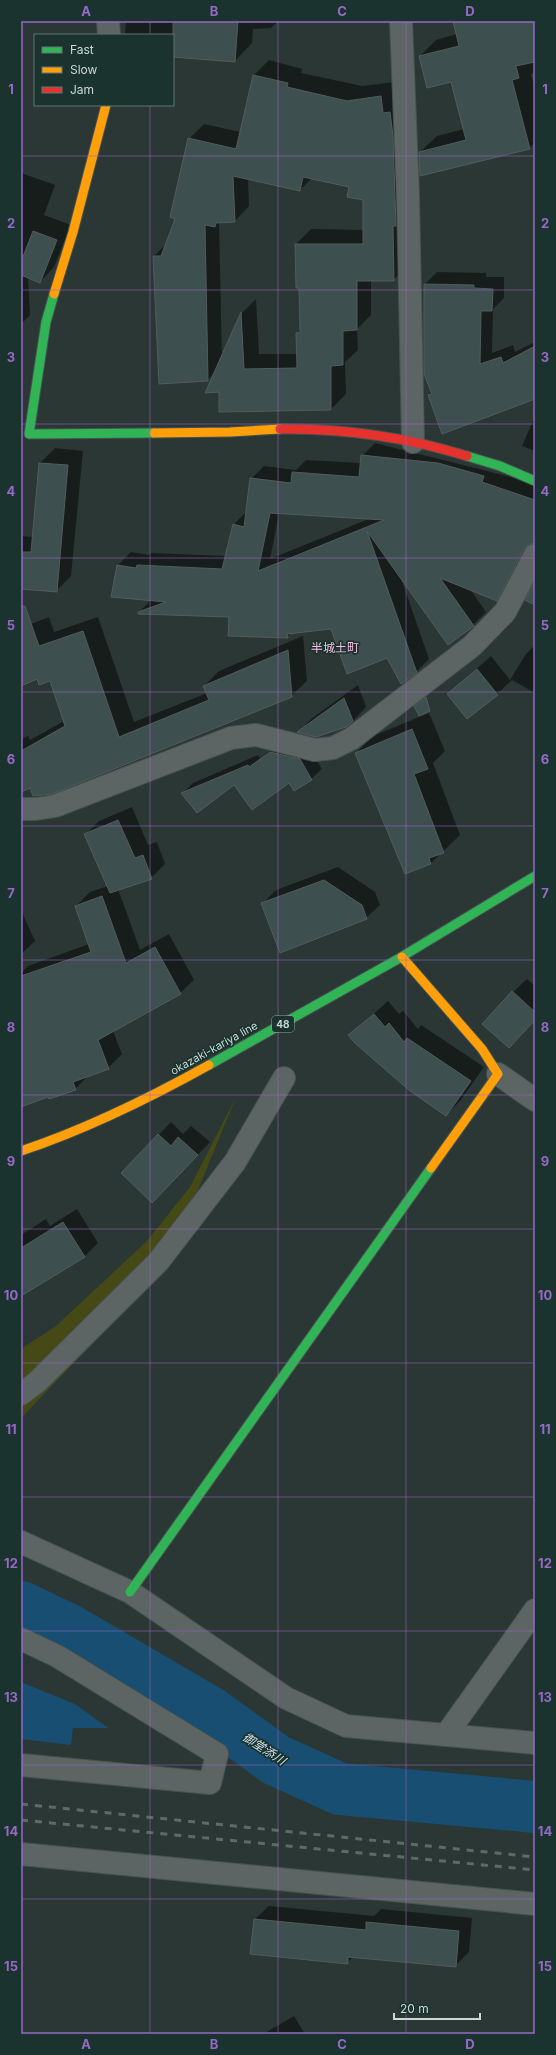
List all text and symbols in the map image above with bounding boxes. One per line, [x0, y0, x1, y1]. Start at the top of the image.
text: A [81, 3, 91, 19]
text: B [210, 3, 219, 19]
text: C [337, 3, 347, 19]
text: D [465, 3, 475, 19]
legend [34, 34, 174, 106]
text: Fast [70, 42, 94, 57]
text: Slow [70, 62, 98, 77]
text: 1 [8, 81, 14, 97]
text: 1 [542, 81, 548, 97]
text: Jam [70, 82, 94, 97]
text: 2 [7, 215, 15, 231]
text: 2 [541, 215, 549, 231]
text: 3 [7, 349, 15, 365]
text: 3 [541, 349, 549, 365]
text: 4 [7, 483, 16, 499]
text: 4 [541, 483, 550, 499]
text: 5 [7, 617, 15, 633]
text: 5 [541, 617, 549, 633]
district label: 半城土町 [311, 640, 359, 655]
text: 6 [7, 751, 15, 767]
text: 6 [541, 751, 549, 767]
text: 7 [7, 885, 15, 901]
text: 7 [541, 885, 549, 901]
road number: 48 [272, 1016, 294, 1032]
street label: okazaki-kariya line [168, 1018, 260, 1078]
text: 8 [7, 1019, 15, 1035]
text: 8 [541, 1019, 549, 1035]
text: 9 [7, 1153, 15, 1169]
text: 9 [541, 1153, 549, 1169]
text: 10 [4, 1287, 18, 1303]
text: 10 [538, 1287, 552, 1303]
text: 11 [5, 1421, 17, 1437]
text: 11 [539, 1421, 551, 1437]
text: 12 [4, 1555, 18, 1571]
text: 12 [538, 1555, 552, 1571]
text: 13 [4, 1689, 18, 1705]
text: 13 [538, 1689, 552, 1705]
water label: 御堂添川 [240, 1729, 290, 1769]
text: 14 [4, 1823, 18, 1839]
text: 14 [538, 1823, 552, 1839]
text: 15 [4, 1958, 18, 1974]
text: 15 [538, 1958, 552, 1974]
scale bar [394, 1995, 480, 2021]
text: 20 m [400, 2001, 429, 2016]
text: A [81, 2036, 91, 2052]
text: B [210, 2036, 219, 2052]
text: C [337, 2036, 347, 2052]
text: D [465, 2036, 475, 2052]

